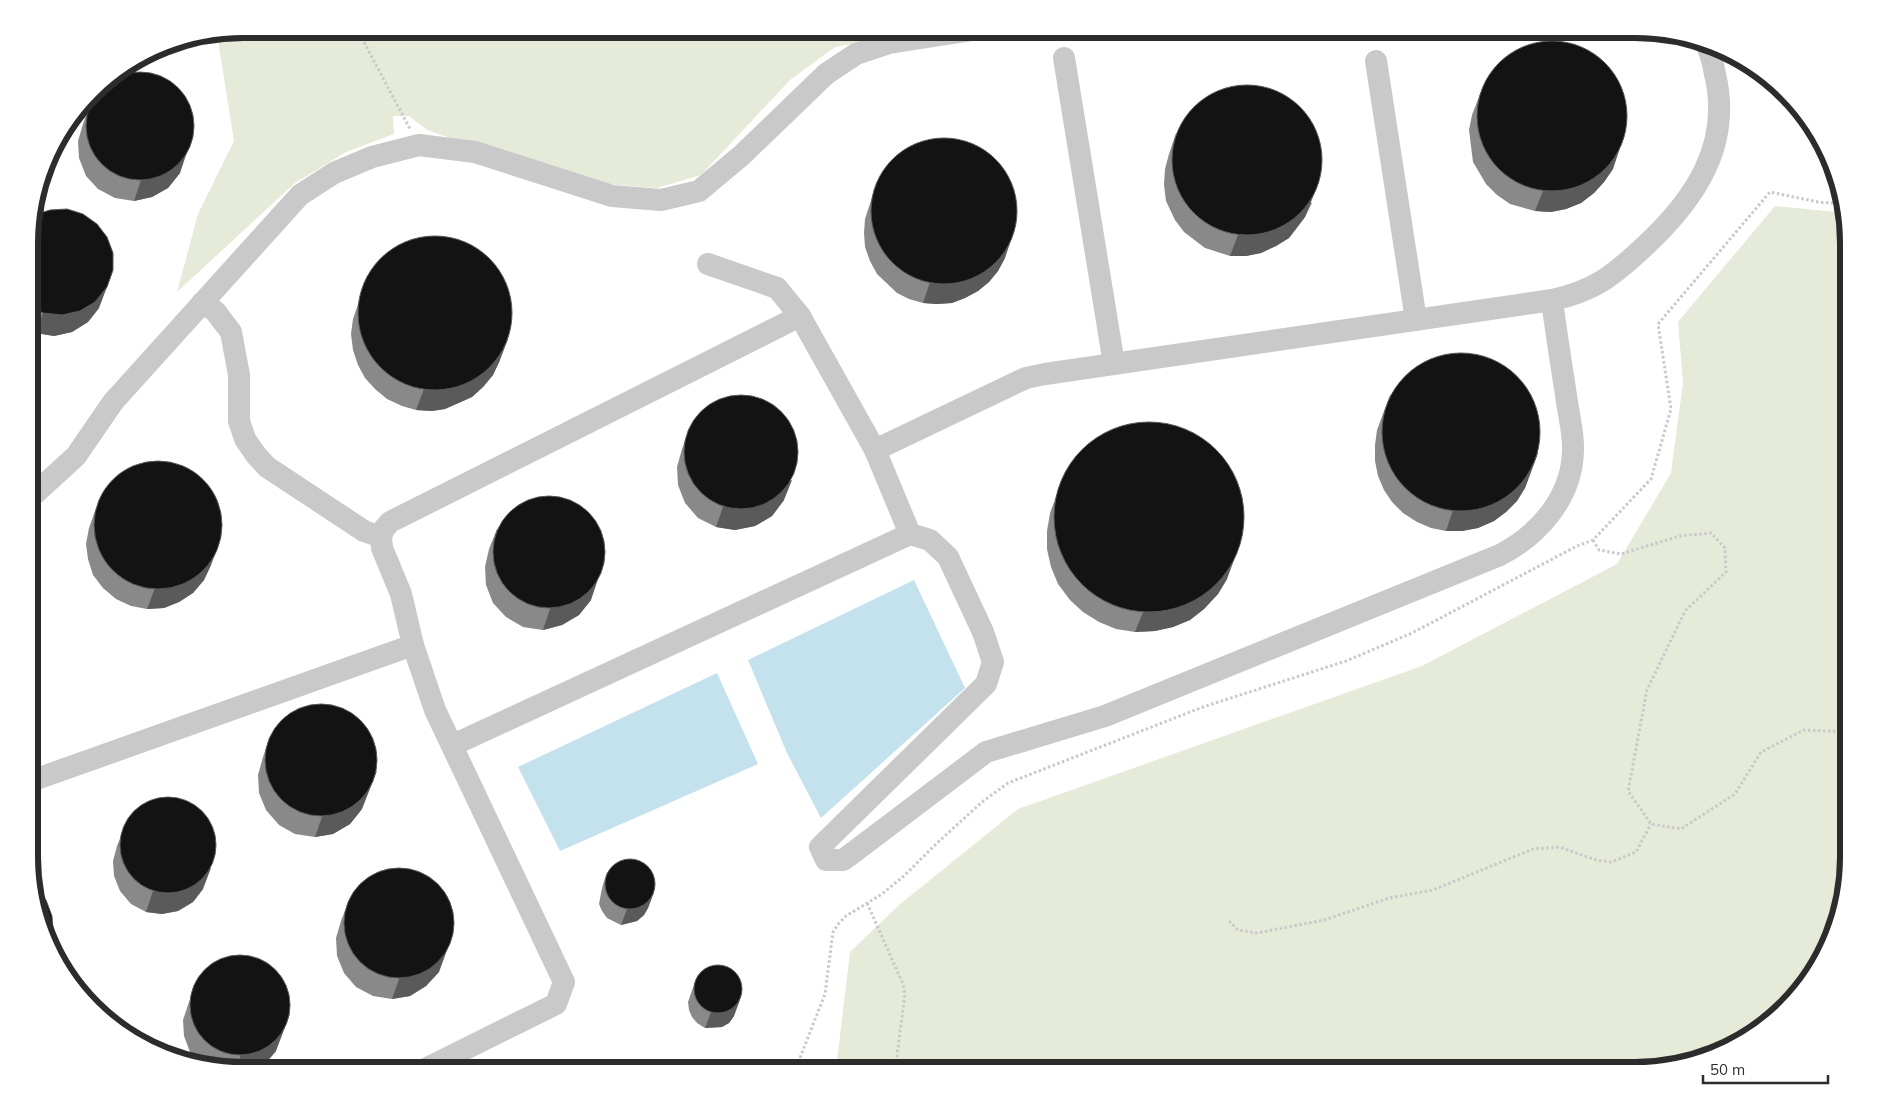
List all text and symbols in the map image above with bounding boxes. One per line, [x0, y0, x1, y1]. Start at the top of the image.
scale bar [1703, 1052, 1828, 1084]
text: 50 m [1710, 1060, 1745, 1079]

